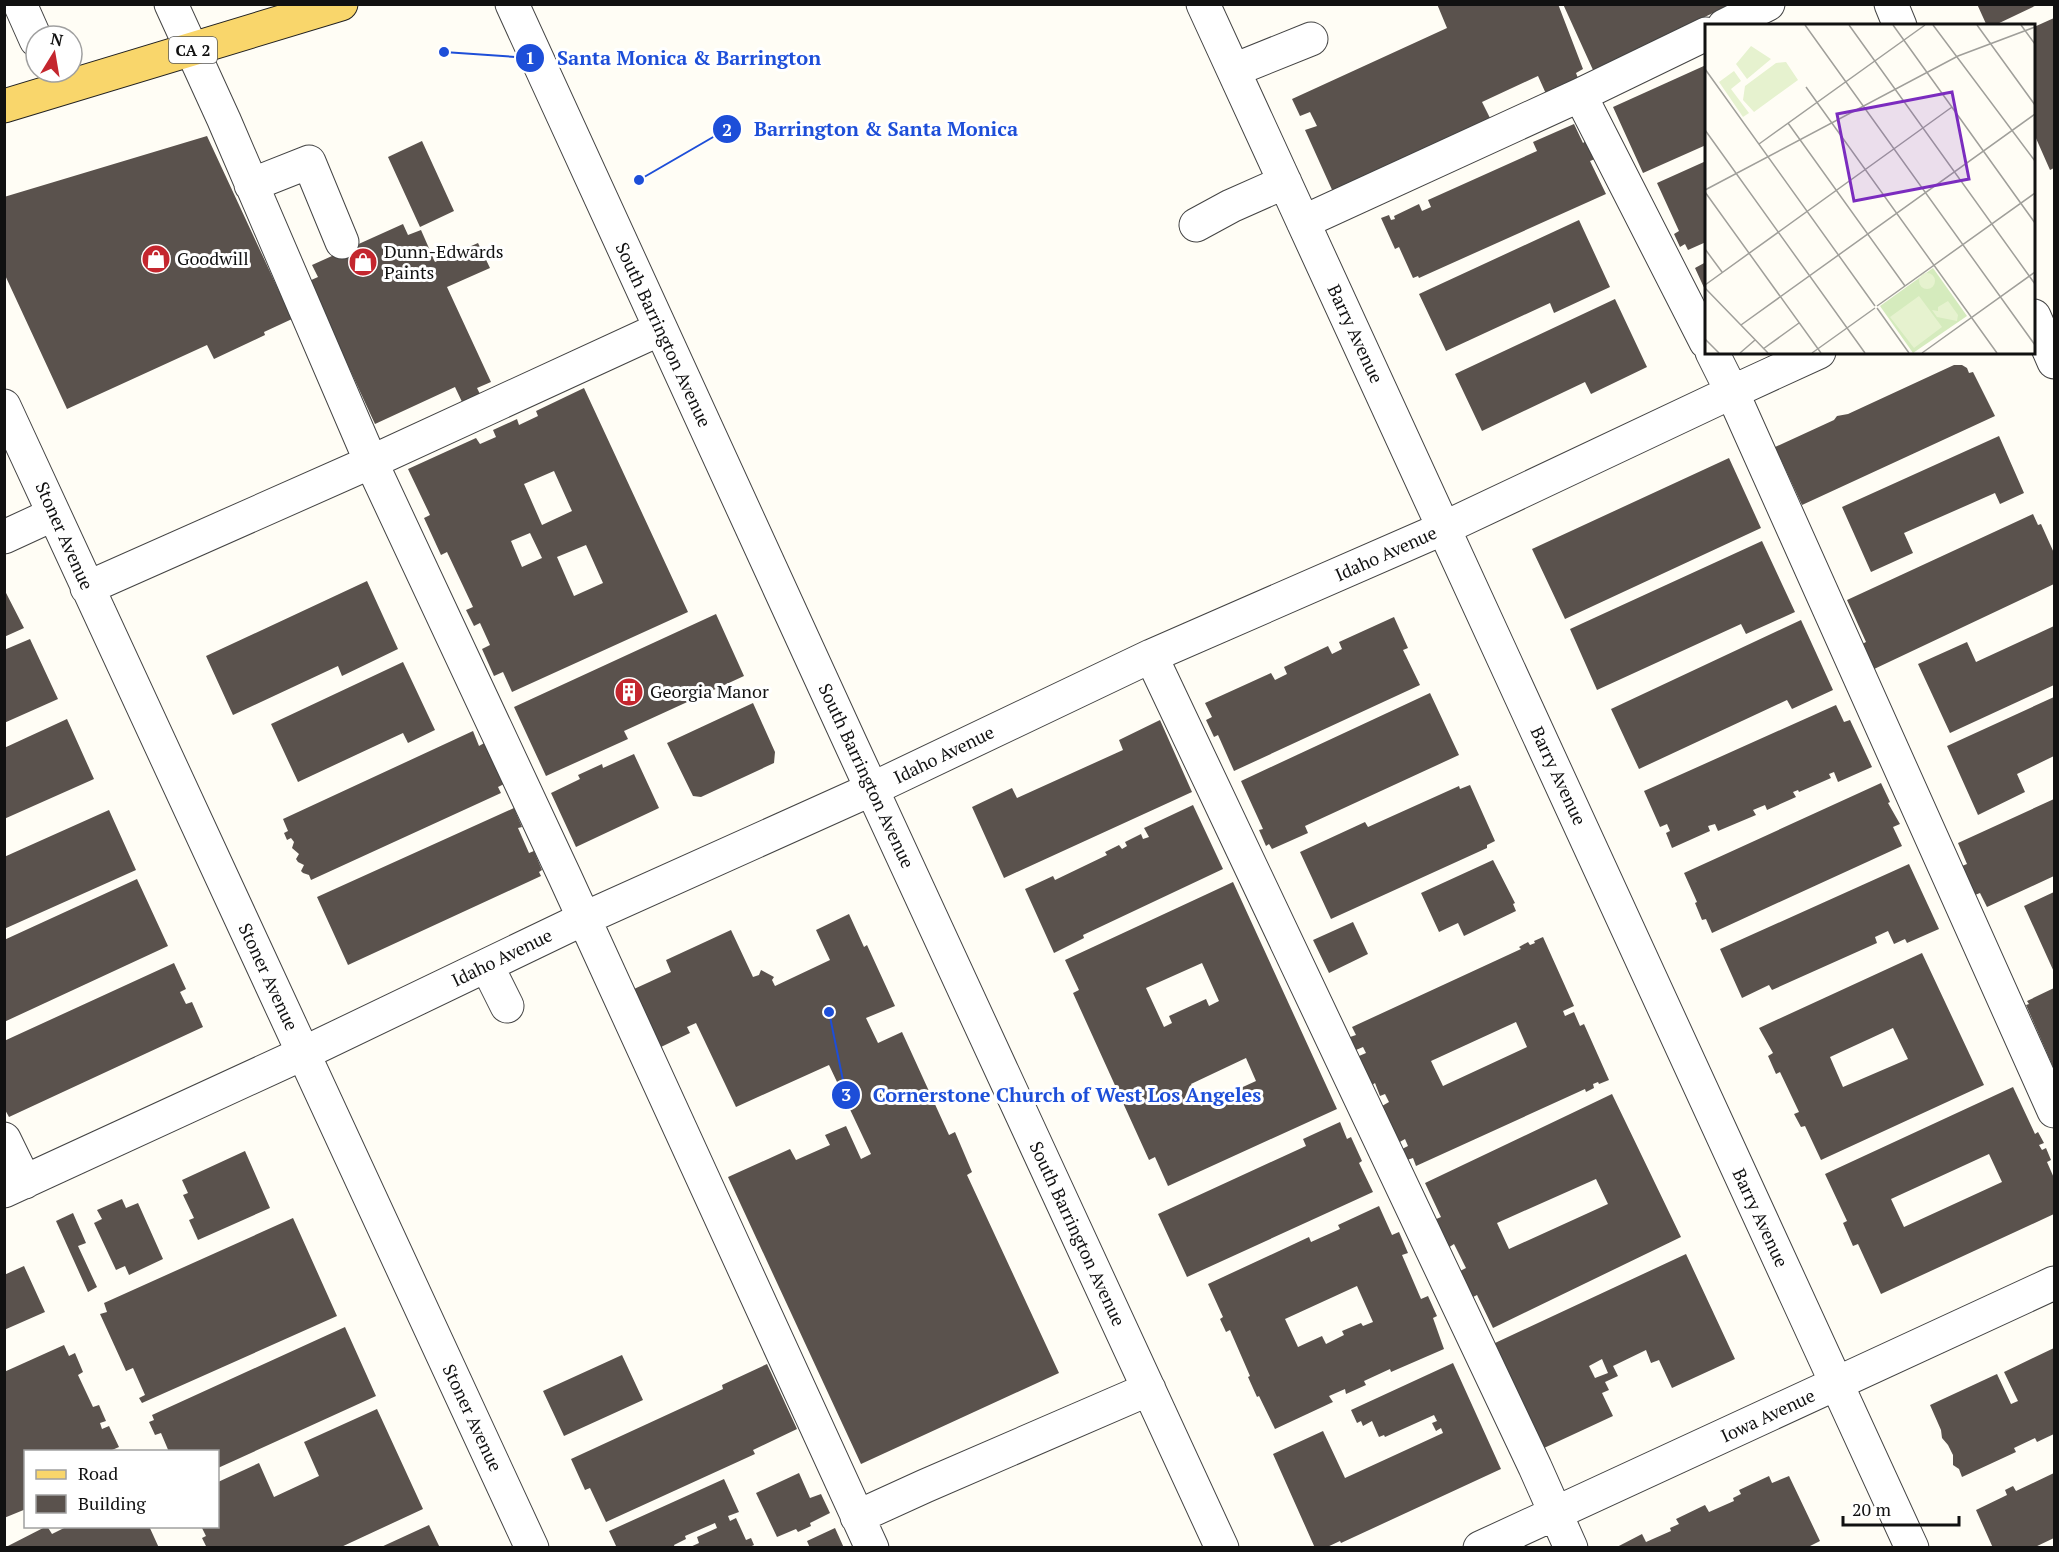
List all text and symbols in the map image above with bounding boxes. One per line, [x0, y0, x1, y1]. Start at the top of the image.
north arrow [24, 24, 84, 84]
inset map [1705, 24, 2035, 354]
text: N [49, 27, 65, 51]
road number: CA 2 [169, 37, 217, 63]
callout: Santa Monica & Barrington [515, 39, 833, 77]
text: Santa Monica & Barrington [557, 44, 821, 71]
text: 1 [525, 45, 535, 69]
callout: Barrington & Santa Monica [712, 110, 1030, 148]
text: Barrington & Santa Monica [754, 115, 1018, 142]
text: 2 [722, 117, 732, 141]
street label: South Barrington Avenue [610, 238, 717, 431]
place label: Dunn-Edwards Paints [384, 239, 503, 284]
shop icon: Goodwill [140, 243, 172, 275]
place label: Goodwill [177, 246, 249, 270]
shop icon: Dunn-Edwards Paints [347, 246, 379, 278]
street label: Barry Avenue [1323, 280, 1389, 387]
street label: Stoner Avenue [30, 478, 99, 593]
street label: Idaho Avenue [1331, 520, 1440, 586]
building icon: Georgia Manor [613, 676, 645, 708]
place label: Georgia Manor [650, 679, 769, 703]
street label: South Barrington Avenue [813, 679, 920, 872]
street label: Idaho Avenue [889, 719, 998, 789]
street label: Barry Avenue [1526, 722, 1592, 829]
street label: Stoner Avenue [234, 919, 304, 1034]
street label: Idaho Avenue [447, 922, 556, 992]
callout: Cornerstone Church of West Los Angeles [831, 1076, 1274, 1114]
text: Cornerstone Church of West Los Angeles [873, 1081, 1261, 1108]
text: 3 [841, 1082, 851, 1106]
street label: South Barrington Avenue [1024, 1137, 1131, 1330]
street label: Barry Avenue [1728, 1164, 1794, 1271]
street label: Stoner Avenue [438, 1360, 508, 1475]
street label: Iowa Avenue [1717, 1383, 1819, 1447]
legend [24, 1450, 219, 1528]
text: Road [78, 1461, 118, 1485]
scale bar [1843, 1489, 1958, 1527]
text: Building [78, 1491, 146, 1515]
text: 20 m [1852, 1497, 1892, 1521]

